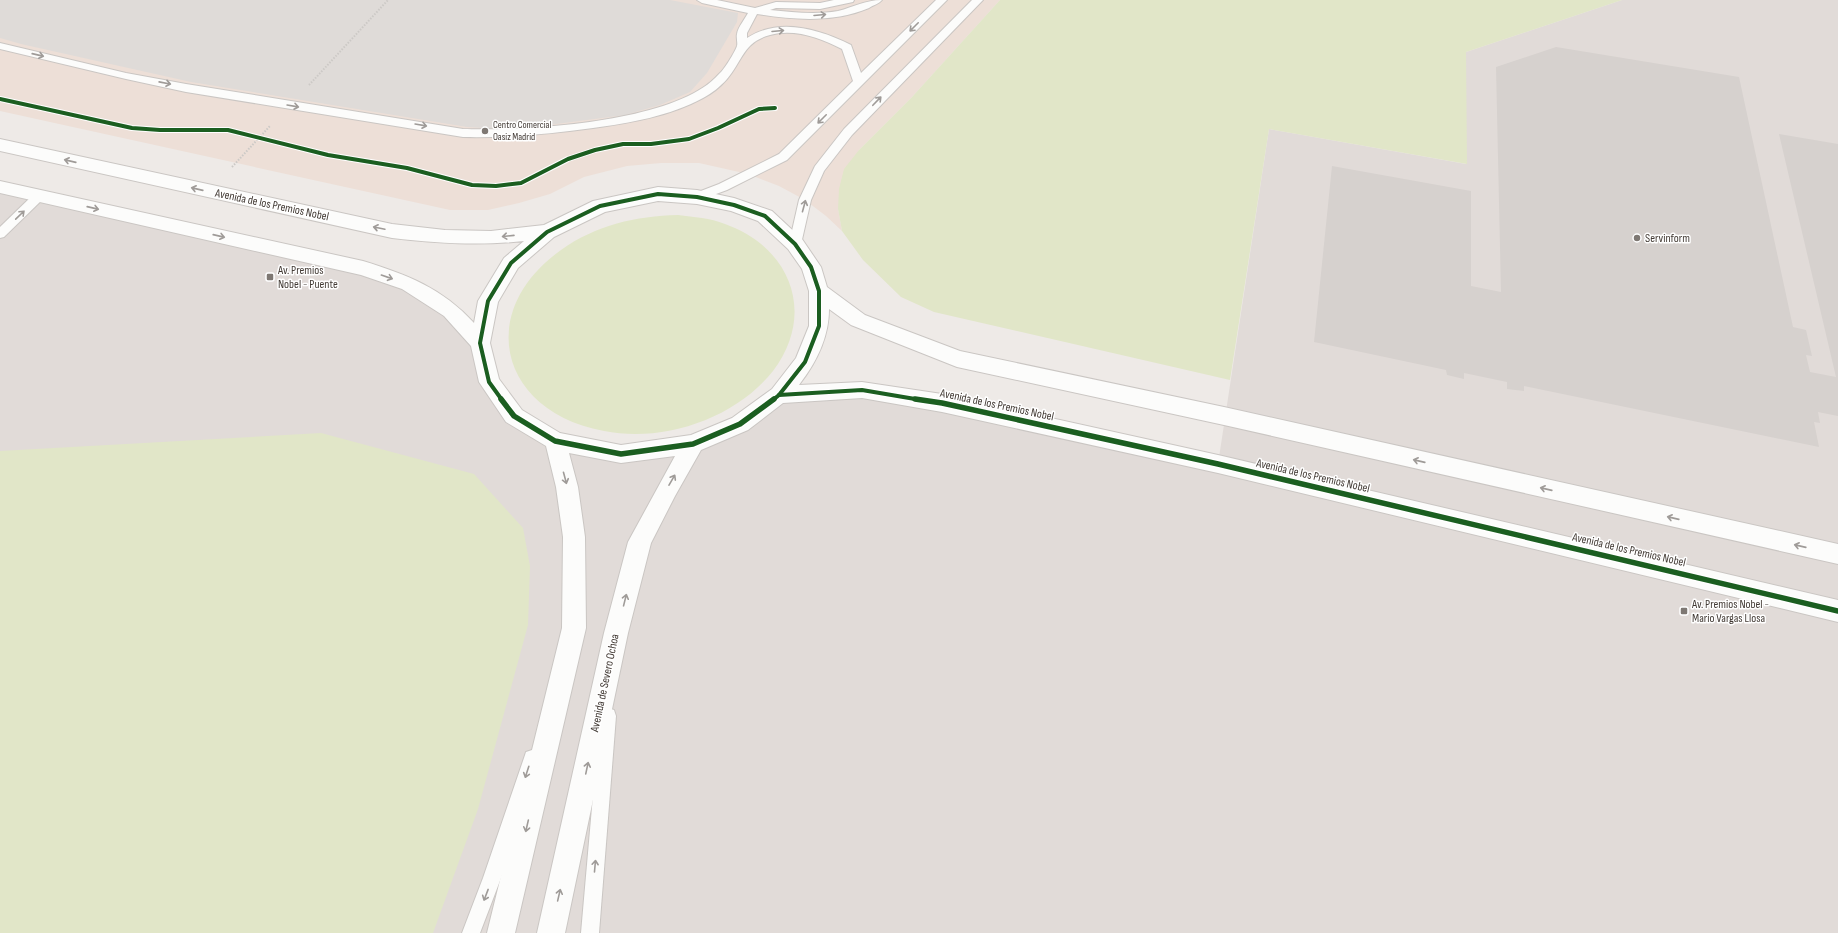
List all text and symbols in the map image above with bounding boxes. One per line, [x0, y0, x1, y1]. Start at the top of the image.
one-way arrow [813, 11, 826, 19]
one-way arrow [909, 23, 919, 32]
one-way arrow [771, 27, 784, 35]
one-way arrow [31, 51, 44, 59]
one-way arrow [158, 80, 171, 88]
one-way arrow [872, 96, 882, 106]
one-way arrow [286, 102, 299, 110]
one-way arrow [817, 114, 827, 124]
place label: Centro Comercial Oasiz Madrid [493, 119, 551, 143]
one-way arrow [414, 122, 427, 130]
marker: Centro Comercial Oasiz Madrid [480, 126, 490, 136]
one-way arrow [64, 156, 77, 164]
one-way arrow [191, 184, 204, 192]
street label: Avenida de los Premios Nobel [213, 185, 330, 224]
one-way arrow [800, 200, 808, 213]
one-way arrow [86, 204, 99, 212]
one-way arrow [15, 210, 25, 220]
one-way arrow [373, 224, 386, 232]
place label: Servinform [1645, 231, 1690, 246]
one-way arrow [502, 232, 515, 240]
one-way arrow [213, 233, 226, 241]
marker: Servinform [1632, 233, 1642, 243]
place label: Av. Premios Nobel - Puente [277, 263, 338, 292]
marker: Av. Premios Nobel - Puente [265, 272, 275, 282]
one-way arrow [380, 273, 392, 281]
street label: Avenida de los Premios Nobel [938, 385, 1055, 424]
street label: Avenida de los Premios Nobel [1254, 455, 1371, 496]
one-way arrow [1413, 456, 1426, 464]
one-way arrow [562, 472, 569, 485]
one-way arrow [668, 474, 676, 486]
one-way arrow [1540, 485, 1553, 493]
one-way arrow [1667, 513, 1680, 521]
street label: Avenida de los Premios Nobel [1570, 529, 1687, 570]
one-way arrow [1794, 541, 1807, 549]
one-way arrow [621, 594, 629, 607]
place label: Av. Premios Nobel - Mario Vargas Llosa [1691, 597, 1769, 626]
marker: Av. Premios Nobel - Mario Vargas Llosa [1679, 606, 1689, 616]
street label: Avenida de Severo Ochoa [587, 632, 623, 734]
one-way arrow [583, 762, 591, 775]
one-way arrow [523, 765, 530, 778]
one-way arrow [523, 819, 530, 832]
one-way arrow [591, 860, 598, 873]
one-way arrow [481, 888, 489, 900]
one-way arrow [556, 889, 564, 902]

